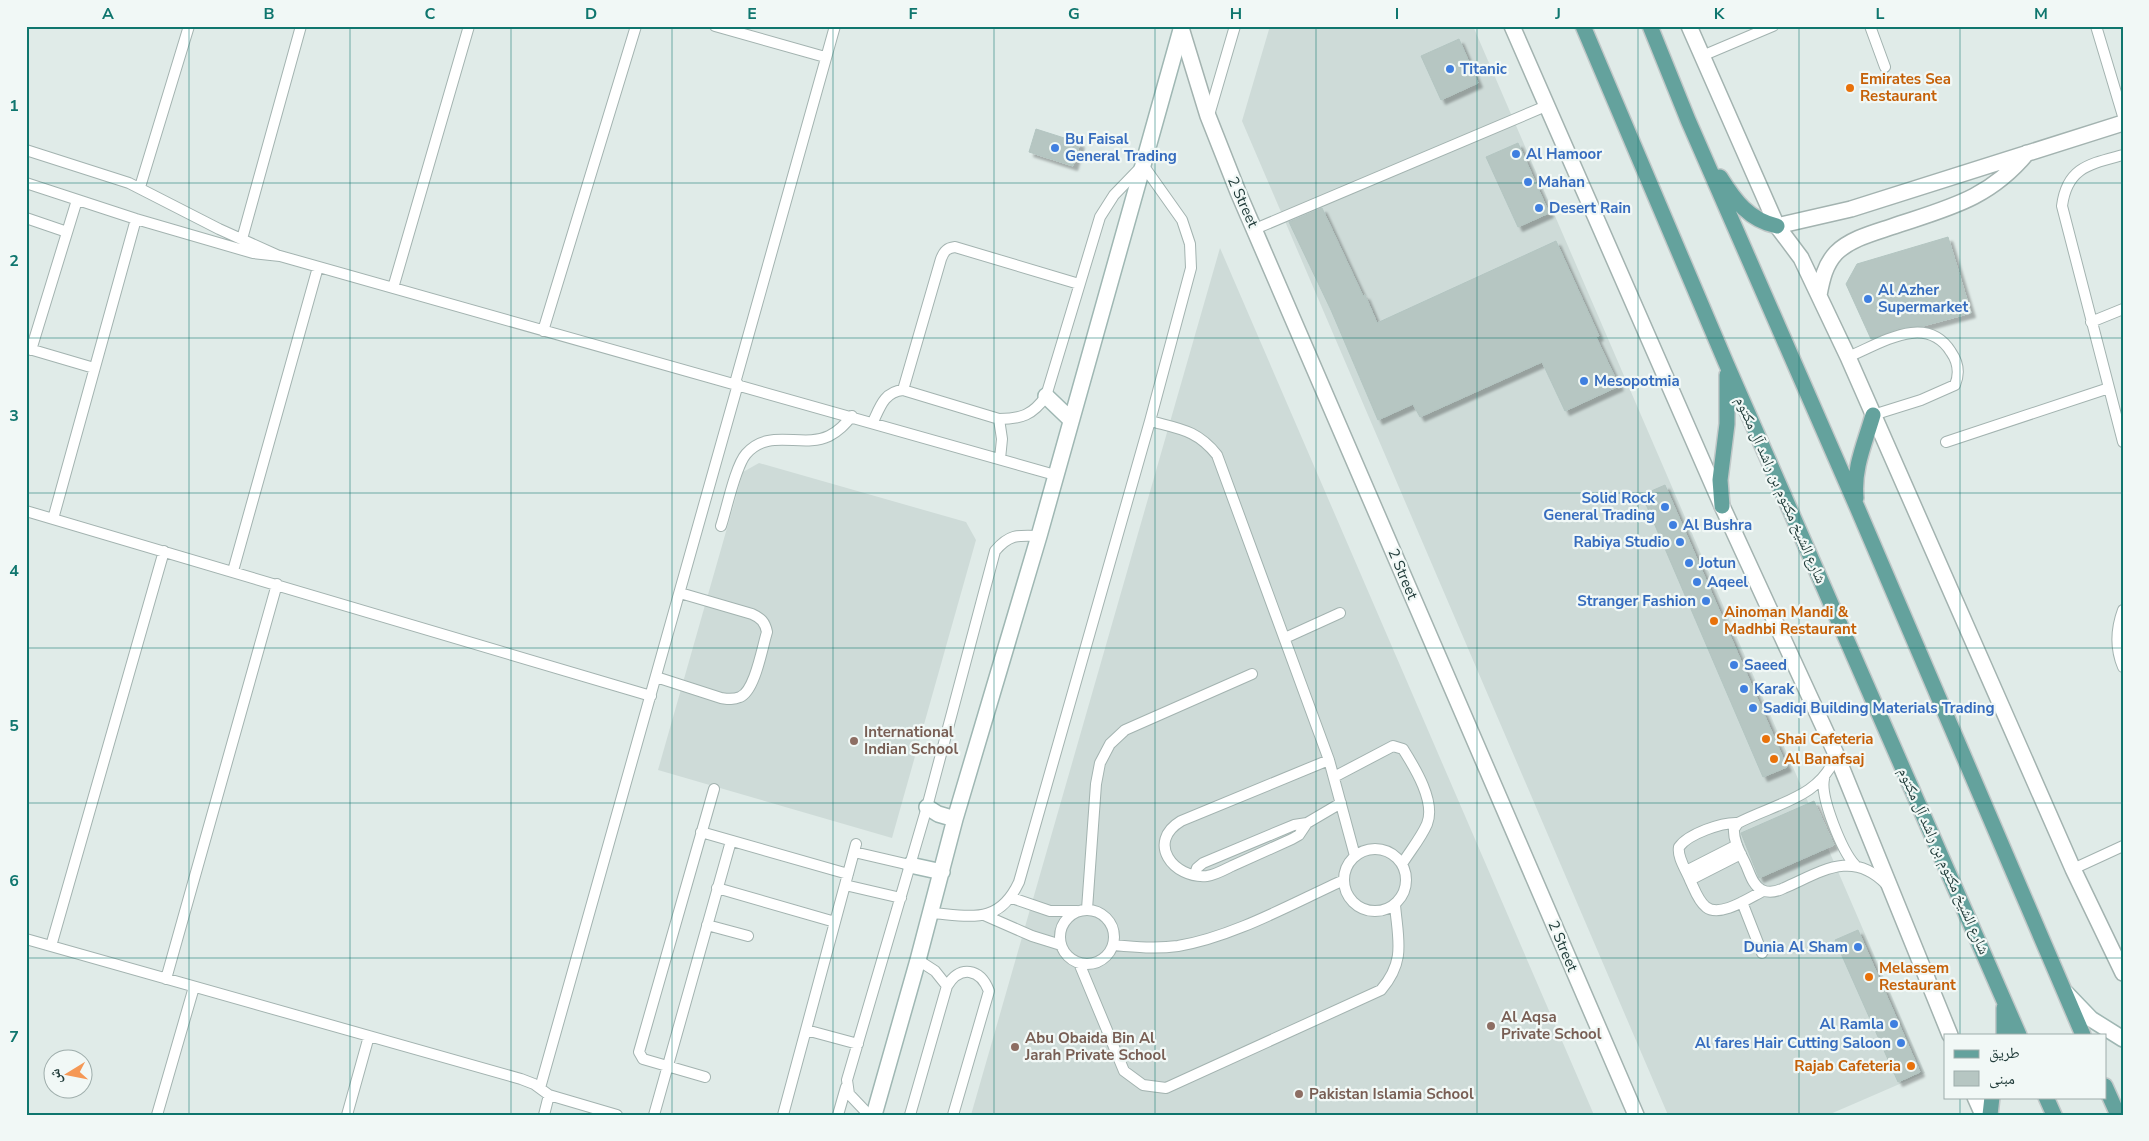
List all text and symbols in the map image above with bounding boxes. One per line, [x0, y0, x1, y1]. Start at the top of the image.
text: A [102, 3, 114, 25]
text: B [263, 3, 275, 25]
text: C [425, 3, 436, 25]
text: D [585, 3, 597, 25]
text: E [747, 3, 757, 25]
text: F [909, 3, 918, 25]
text: G [1068, 3, 1080, 25]
text: H [1230, 3, 1242, 25]
text: I [1395, 3, 1399, 25]
text: J [1554, 3, 1561, 25]
text: K [1714, 3, 1726, 25]
text: L [1876, 3, 1885, 25]
text: M [2034, 3, 2048, 25]
place label: Titanic [1460, 59, 1507, 79]
marker: Titanic [1444, 63, 1456, 75]
place label: Emirates Sea Restaurant [1860, 69, 1951, 106]
marker: Emirates Sea Restaurant [1844, 82, 1856, 94]
text: 1 [9, 95, 19, 117]
place label: Bu Faisal General Trading [1065, 129, 1177, 166]
marker: Bu Faisal General Trading [1049, 142, 1061, 154]
place label: Al Hamoor [1526, 144, 1602, 164]
marker: Al Hamoor [1510, 148, 1522, 160]
place label: Mahan [1538, 172, 1585, 192]
street label: 2 Street [1223, 173, 1263, 231]
marker: Mahan [1522, 176, 1534, 188]
place label: Desert Rain [1549, 198, 1631, 218]
marker: Desert Rain [1533, 202, 1545, 214]
text: 2 [9, 250, 19, 272]
place label: Al Azher Supermarket [1878, 280, 1968, 317]
marker: Al Azher Supermarket [1862, 293, 1874, 305]
place label: Mesopotmia [1594, 371, 1680, 391]
marker: Mesopotmia [1578, 375, 1590, 387]
street label: شارع الشيخ مكتوم بن راشد آل مكتوم [1731, 393, 1831, 587]
text: 3 [9, 405, 19, 427]
place label: Solid Rock General Trading [1543, 488, 1656, 525]
marker: Solid Rock General Trading [1659, 501, 1671, 513]
place label: Al Bushra [1683, 515, 1752, 535]
marker: Al Bushra [1667, 519, 1679, 531]
place label: Rabiya Studio [1573, 532, 1670, 552]
marker: Rabiya Studio [1674, 536, 1686, 548]
street label: 2 Street [1383, 545, 1423, 603]
place label: Jotun [1698, 553, 1736, 573]
marker: Jotun [1683, 557, 1695, 569]
text: 4 [9, 560, 19, 582]
place label: Aqeel [1707, 572, 1748, 592]
marker: Aqeel [1691, 576, 1703, 588]
place label: Stranger Fashion [1577, 591, 1696, 611]
marker: Stranger Fashion [1700, 595, 1712, 607]
place label: Ainoman Mandi & Madhbi Restaurant [1724, 602, 1857, 639]
marker: Ainoman Mandi & Madhbi Restaurant [1708, 615, 1720, 627]
place label: Saeed [1744, 655, 1787, 675]
marker: Saeed [1728, 659, 1740, 671]
place label: Karak [1754, 679, 1795, 699]
marker: Karak [1738, 683, 1750, 695]
place label: Sadiqi Building Materials Trading [1763, 698, 1994, 718]
marker: Sadiqi Building Materials Trading [1747, 702, 1759, 714]
text: 5 [9, 715, 19, 737]
place label: International Indian School [864, 722, 958, 759]
place label: Shai Cafeteria [1776, 729, 1874, 749]
marker: Shai Cafeteria [1760, 733, 1772, 745]
marker: International Indian School [848, 735, 860, 747]
place label: Al Banafsaj [1784, 749, 1864, 769]
marker: Al Banafsaj [1768, 753, 1780, 765]
street label: شارع الشيخ مكتوم بن راشد آل مكتوم [1894, 764, 1994, 958]
text: 6 [9, 870, 19, 892]
street label: 2 Street [1543, 917, 1583, 975]
place label: Dunia Al Sham [1743, 937, 1848, 957]
marker: Dunia Al Sham [1852, 941, 1864, 953]
place label: Melassem Restaurant [1879, 958, 1956, 995]
marker: Melassem Restaurant [1863, 971, 1875, 983]
place label: Al Aqsa Private School [1501, 1007, 1602, 1044]
place label: Al Ramla [1819, 1014, 1884, 1034]
marker: Al Ramla [1888, 1018, 1900, 1030]
marker: Al Aqsa Private School [1485, 1020, 1497, 1032]
text: 7 [9, 1026, 19, 1048]
place label: Abu Obaida Bin Al Jarah Private School [1024, 1028, 1166, 1065]
place label: Al fares Hair Cutting Saloon [1695, 1033, 1891, 1053]
legend [1944, 1034, 2106, 1098]
marker: Al fares Hair Cutting Saloon [1895, 1037, 1907, 1049]
marker: Abu Obaida Bin Al Jarah Private School [1009, 1041, 1021, 1053]
text: طريق [1989, 1043, 2020, 1063]
north arrow [42, 1048, 92, 1098]
place label: Rajab Cafeteria [1794, 1056, 1901, 1076]
marker: Rajab Cafeteria [1905, 1060, 1917, 1072]
text: ش [45, 1067, 66, 1085]
text: مبنى [1989, 1069, 2015, 1089]
place label: Pakistan Islamia School [1309, 1084, 1474, 1104]
marker: Pakistan Islamia School [1293, 1088, 1305, 1100]

